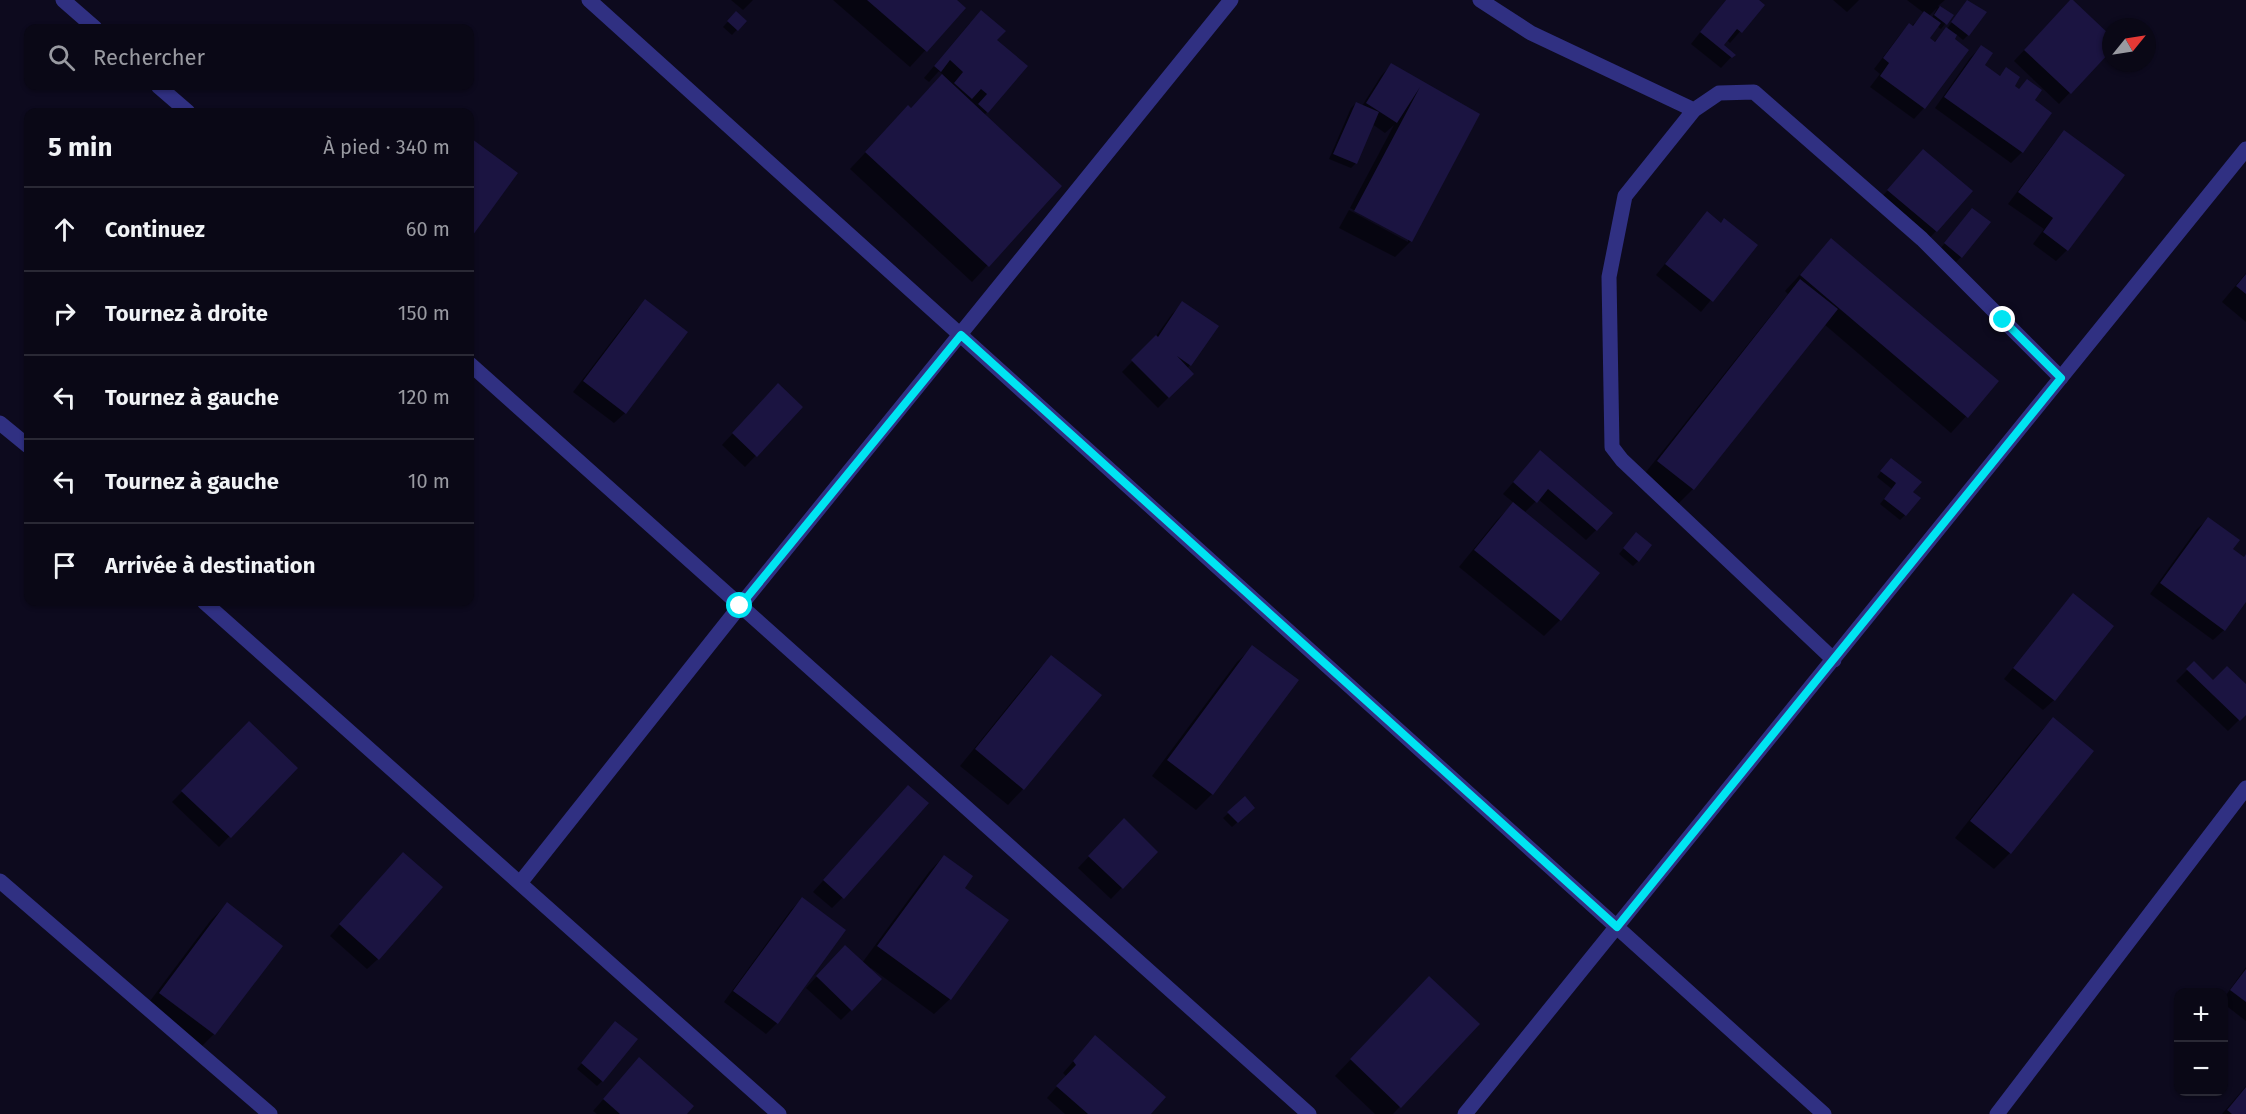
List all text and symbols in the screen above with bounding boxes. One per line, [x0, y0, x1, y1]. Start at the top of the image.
north arrow [2102, 18, 2156, 72]
search box [24, 24, 474, 90]
icon: search [45, 41, 78, 74]
text: Rechercher [93, 44, 205, 71]
text: 5 min [48, 132, 112, 163]
text: À pied · 340 m [323, 135, 450, 159]
icon: ahead [48, 213, 81, 246]
text: Continuez [105, 216, 205, 243]
text: 60 m [406, 217, 450, 241]
icon: right [48, 297, 81, 330]
text: Tournez à droite [105, 300, 268, 327]
text: 150 m [398, 301, 450, 325]
route end [1989, 306, 2015, 332]
icon: left [48, 381, 81, 414]
text: Tournez à gauche [105, 384, 279, 411]
text: 120 m [398, 385, 450, 409]
icon: left [48, 465, 81, 498]
text: Tournez à gauche [105, 468, 279, 495]
text: 10 m [408, 469, 450, 493]
icon: arrive [48, 549, 81, 582]
text: Arrivée à destination [105, 552, 315, 579]
route start [726, 592, 752, 618]
map controls [2174, 988, 2228, 1096]
button: + [2174, 988, 2228, 1042]
button: − [2174, 1042, 2228, 1096]

